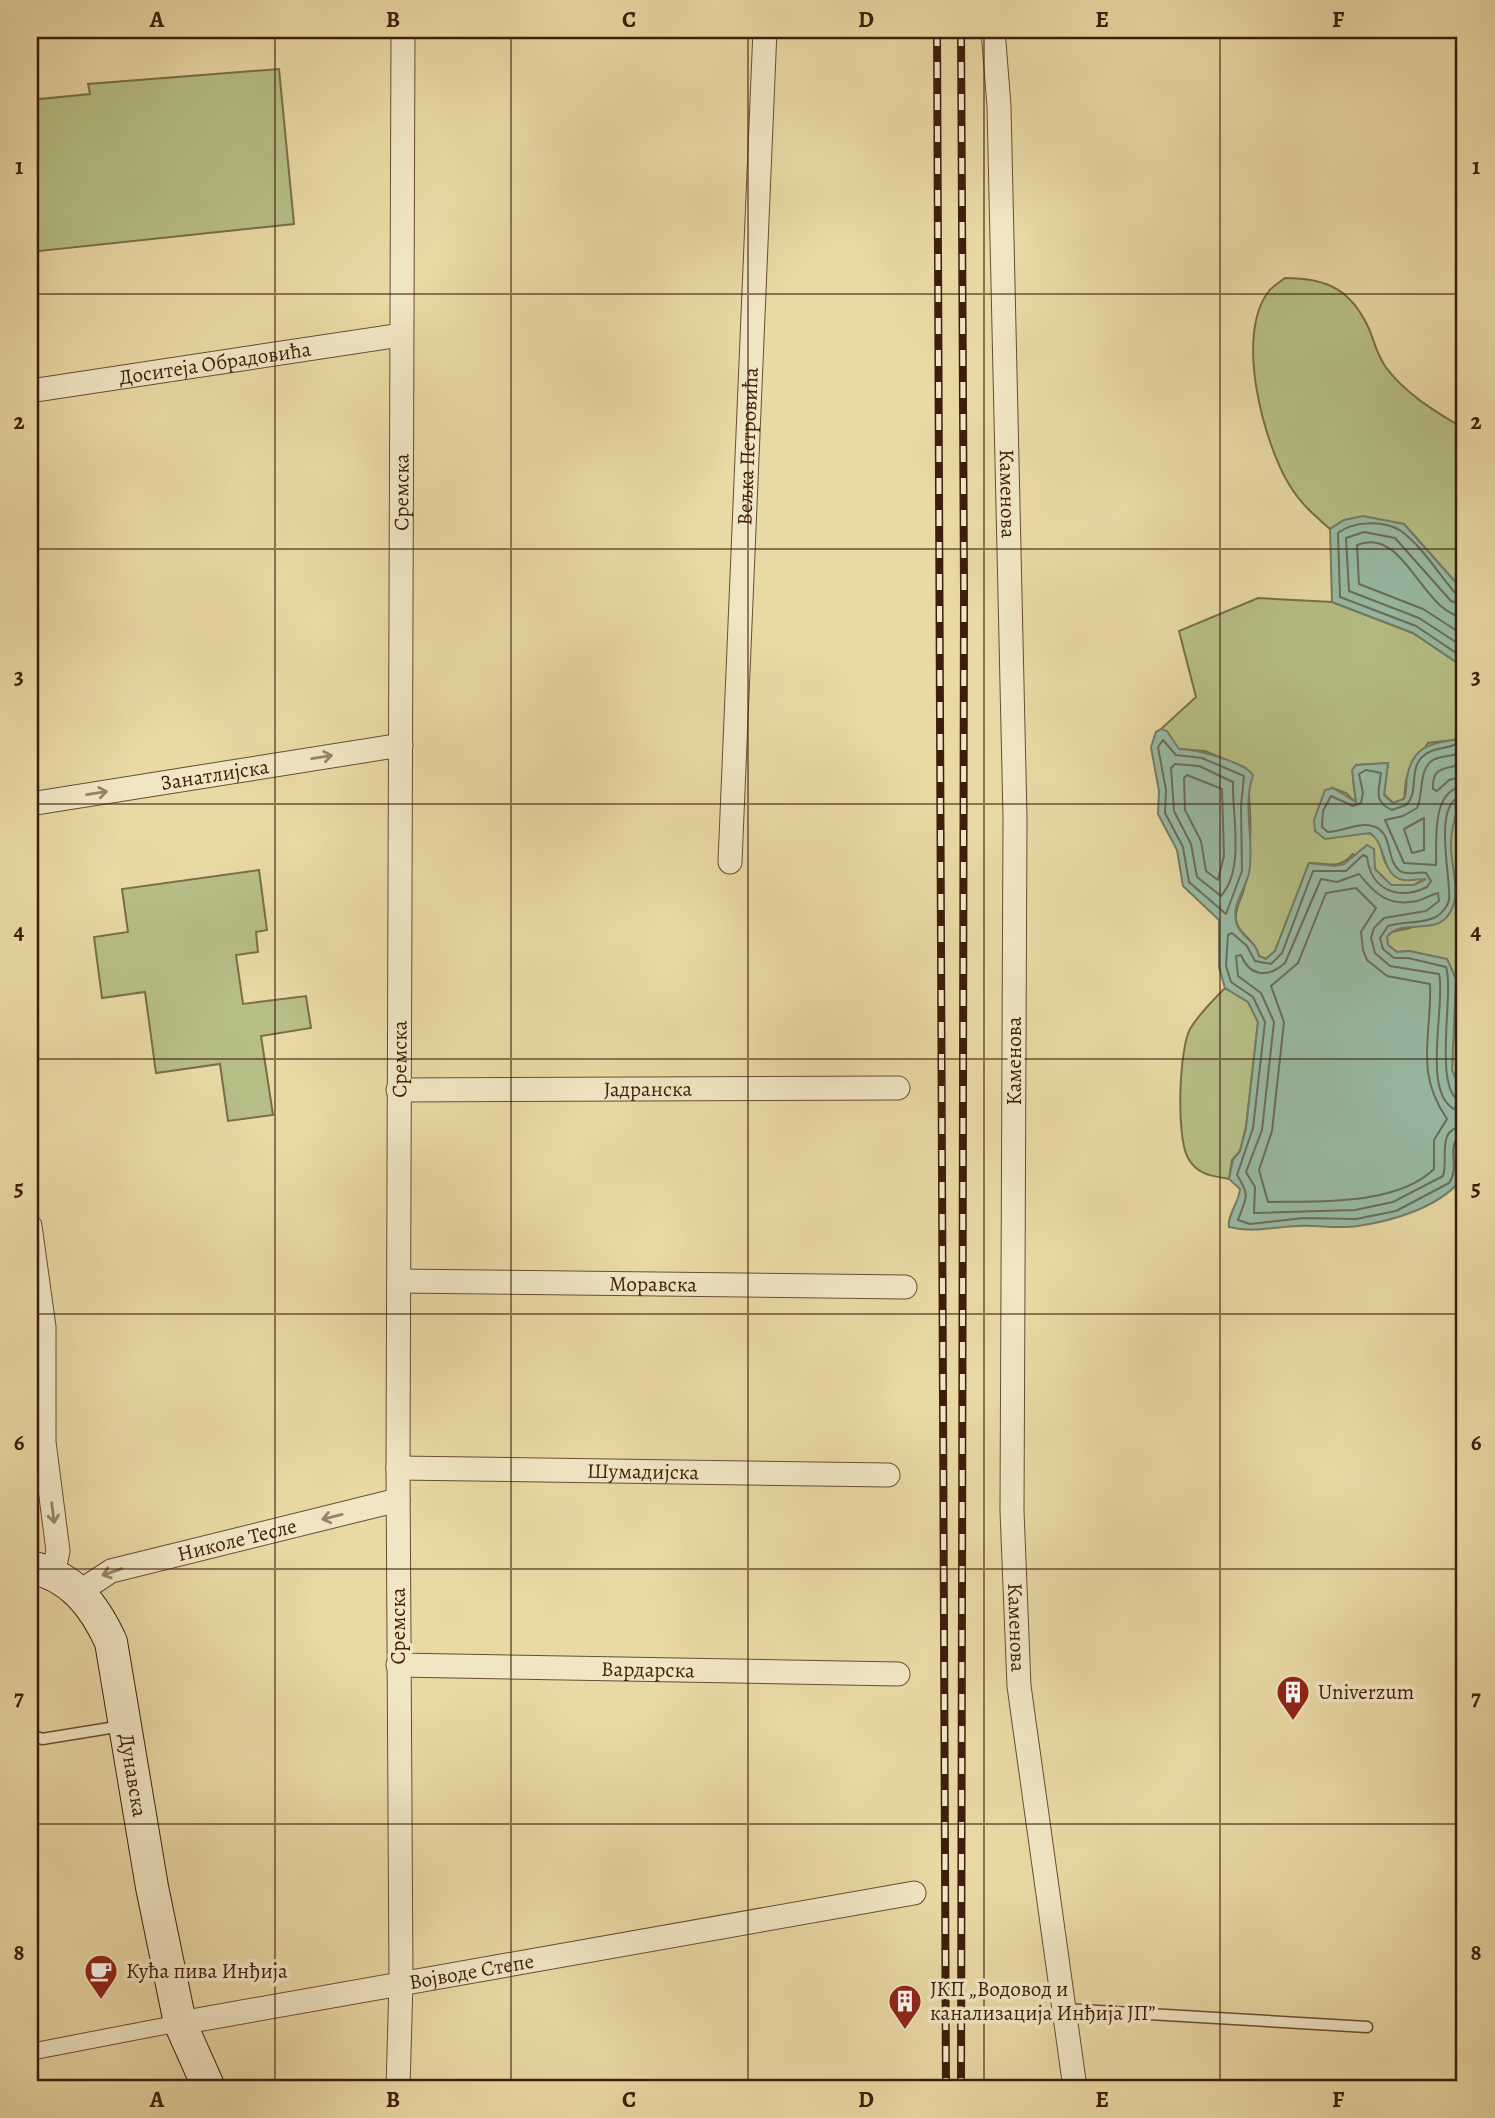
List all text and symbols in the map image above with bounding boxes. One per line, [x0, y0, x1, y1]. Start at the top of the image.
text: A [149, 4, 165, 35]
text: B [386, 4, 400, 35]
text: C [622, 4, 636, 35]
text: D [858, 4, 874, 35]
text: E [1095, 4, 1109, 35]
text: F [1332, 4, 1345, 35]
text: 1 [15, 151, 23, 182]
text: 1 [1472, 151, 1480, 182]
street label: Доситеја Обрадовића [117, 335, 313, 391]
street label: Вељка Петровића [730, 366, 765, 526]
text: 2 [13, 406, 25, 437]
text: 2 [1470, 406, 1482, 437]
street label: Каменова [993, 449, 1023, 539]
street label: Сремска [387, 453, 416, 531]
text: 3 [14, 661, 24, 692]
text: 3 [1471, 661, 1481, 692]
one-way arrow [310, 750, 333, 763]
street label: Занатлијска [159, 752, 271, 797]
one-way arrow [85, 786, 108, 799]
text: 4 [14, 916, 25, 947]
text: 4 [1471, 916, 1482, 947]
street label: Каменова [1000, 1016, 1028, 1106]
street label: Сремска [385, 1020, 414, 1098]
street label: Јадранска [604, 1075, 693, 1103]
text: 5 [14, 1172, 24, 1203]
text: 5 [1471, 1172, 1481, 1203]
street label: Моравска [609, 1269, 697, 1299]
text: 6 [14, 1427, 25, 1458]
text: 6 [1471, 1427, 1482, 1458]
street label: Шумадијска [587, 1457, 700, 1486]
one-way arrow [46, 1501, 59, 1524]
one-way arrow [321, 1510, 344, 1524]
street label: Николе Тесле [174, 1512, 300, 1568]
one-way arrow [101, 1567, 123, 1579]
street label: Каменова [1001, 1582, 1032, 1673]
street label: Сремска [384, 1587, 412, 1665]
street label: Вардарска [601, 1655, 695, 1684]
building icon: Univerzum [1274, 1673, 1312, 1722]
place label: Univerzum [1318, 1678, 1414, 1706]
text: 7 [14, 1682, 24, 1713]
text: 7 [1471, 1682, 1481, 1713]
street label: Дунавска [113, 1731, 154, 1819]
text: 8 [13, 1937, 25, 1968]
text: 8 [1470, 1937, 1482, 1968]
street label: Војводе Степе [407, 1947, 536, 1996]
cafe icon: Кућа пива Инђија [82, 1952, 120, 2001]
place label: Кућа пива Инђија [126, 1957, 288, 1985]
place label: ЈКП „Водовод и канализација Инђија ЈП” [930, 1975, 1156, 2027]
building icon: ЈКП „Водовод и канализација Инђија ЈП” [886, 1982, 924, 2031]
text: A [149, 2084, 165, 2115]
text: B [386, 2084, 400, 2115]
text: C [622, 2084, 636, 2115]
text: D [858, 2084, 874, 2115]
text: E [1095, 2084, 1109, 2115]
text: F [1332, 2084, 1345, 2115]

